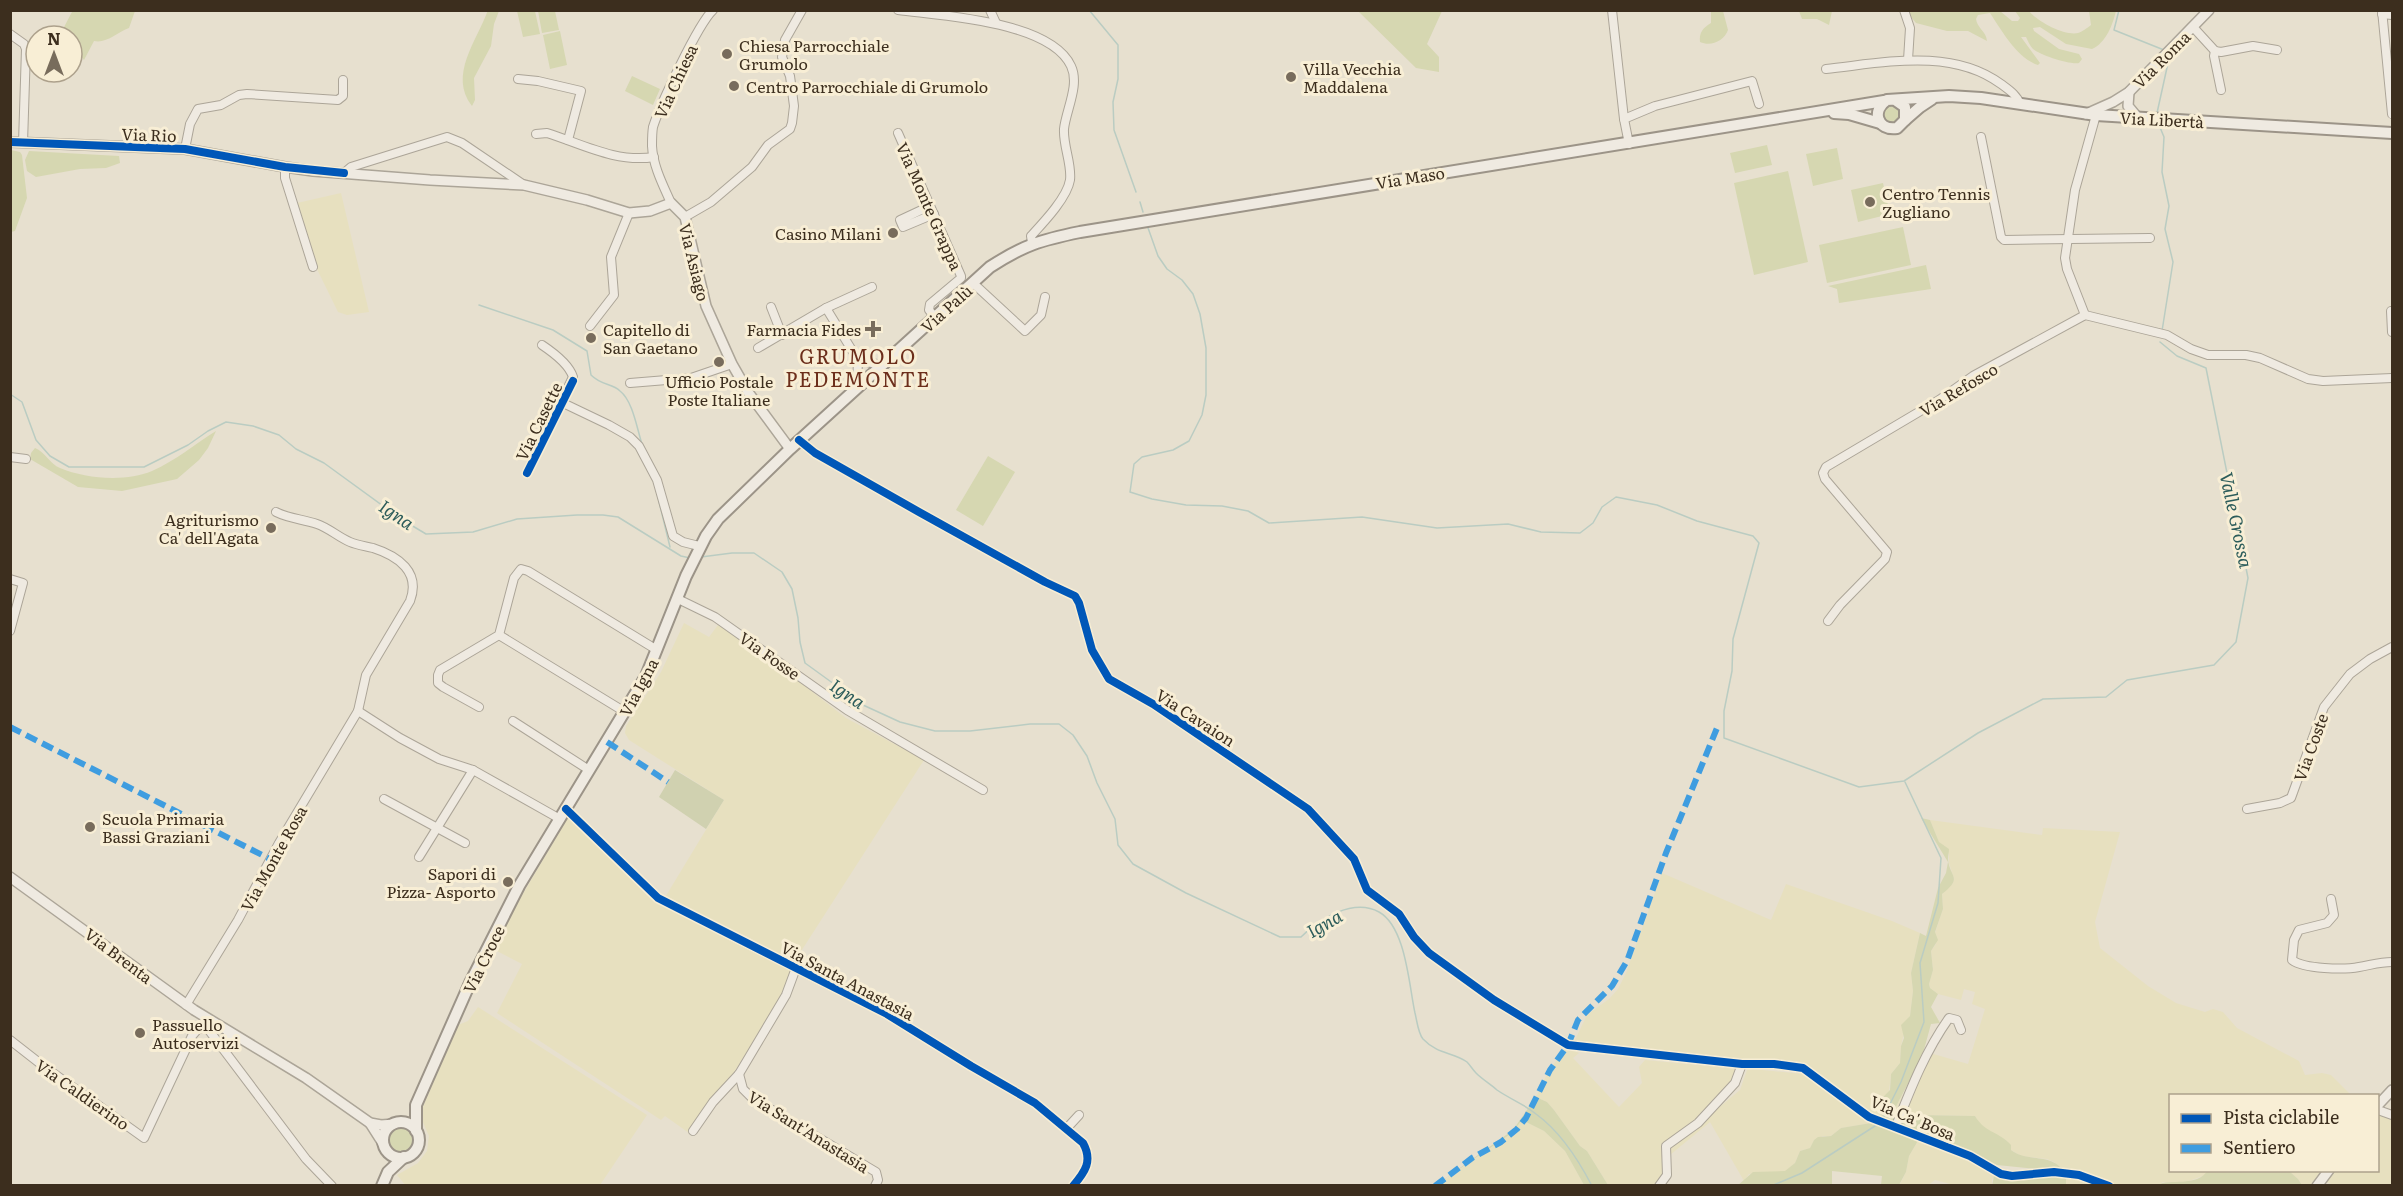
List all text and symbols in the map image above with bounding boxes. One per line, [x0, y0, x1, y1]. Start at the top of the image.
north arrow [24, 24, 84, 84]
street label: Via Roma [2127, 24, 2196, 93]
text: N [47, 26, 61, 50]
place label: Chiesa Parrocchiale Grumolo [739, 33, 889, 75]
street label: Via Chiesa [647, 40, 703, 122]
marker: Chiesa Parrocchiale Grumolo [720, 47, 734, 61]
place label: Villa Vecchia Maddalena [1303, 56, 1402, 98]
marker: Villa Vecchia Maddalena [1284, 70, 1298, 84]
place label: Centro Parrocchiale di Grumolo [746, 74, 988, 98]
marker: Centro Parrocchiale di Grumolo [727, 79, 741, 93]
street label: Via Libertà [2119, 105, 2205, 133]
street label: Via Rio [121, 121, 177, 147]
street label: Via Monte Grappa [891, 138, 969, 274]
street label: Via Maso [1374, 160, 1446, 194]
place label: Centro Tennis Zugliano [1882, 181, 1990, 223]
marker: Centro Tennis Zugliano [1863, 195, 1877, 209]
street label: Via Asiago [674, 220, 716, 304]
place label: Casino Milani [775, 221, 881, 245]
marker: Casino Milani [886, 226, 900, 240]
street label: Via Palù [915, 278, 977, 338]
place label: Capitello di San Gaetano [603, 317, 698, 359]
place label: Farmacia Fides [747, 317, 861, 341]
marker: Farmacia Fides [866, 322, 880, 336]
marker: Capitello di San Gaetano [584, 331, 598, 345]
district label: GRUMOLO PEDEMONTE [785, 340, 931, 393]
marker: Ufficio Postale Poste Italiane [712, 355, 726, 369]
street label: Via Refosco [1914, 356, 2002, 422]
place label: Ufficio Postale Poste Italiane [665, 369, 773, 411]
street label: Via Casette [509, 378, 567, 464]
water label: Valle Grossa [2214, 470, 2260, 571]
water label: Igna [374, 492, 421, 536]
place label: Agriturismo Ca' dell'Agata [159, 507, 259, 549]
marker: Agriturismo Ca' dell'Agata [264, 521, 278, 535]
street label: Via Fosse [735, 625, 805, 685]
street label: Via Igna [613, 653, 664, 721]
water label: Igna [825, 671, 872, 715]
street label: Via Cavaion [1151, 682, 1241, 752]
street label: Via Coste [2287, 710, 2333, 784]
street label: Via Monte Rosa [234, 800, 312, 915]
place label: Scuola Primaria Bassi Graziani [102, 806, 224, 848]
marker: Scuola Primaria Bassi Graziani [83, 820, 97, 834]
place label: Sapori di Pizza- Asporto [387, 861, 496, 903]
marker: Sapori di Pizza- Asporto [501, 875, 515, 889]
water label: Igna [1301, 902, 1348, 944]
street label: Via Brenta [80, 921, 158, 989]
street label: Via Croce [456, 921, 510, 997]
street label: Via Santa Anastasia [777, 935, 919, 1026]
place label: Passuello Autoservizi [152, 1012, 239, 1054]
marker: Passuello Autoservizi [133, 1026, 147, 1040]
street label: Via Caldierino [31, 1053, 135, 1135]
street label: Via Sant'Anastasia [744, 1084, 875, 1178]
street label: Via Ca' Bosa [1867, 1088, 1960, 1146]
legend [2169, 1094, 2379, 1172]
text: Pista ciclabile [2223, 1103, 2339, 1130]
text: Sentiero [2223, 1133, 2296, 1160]

